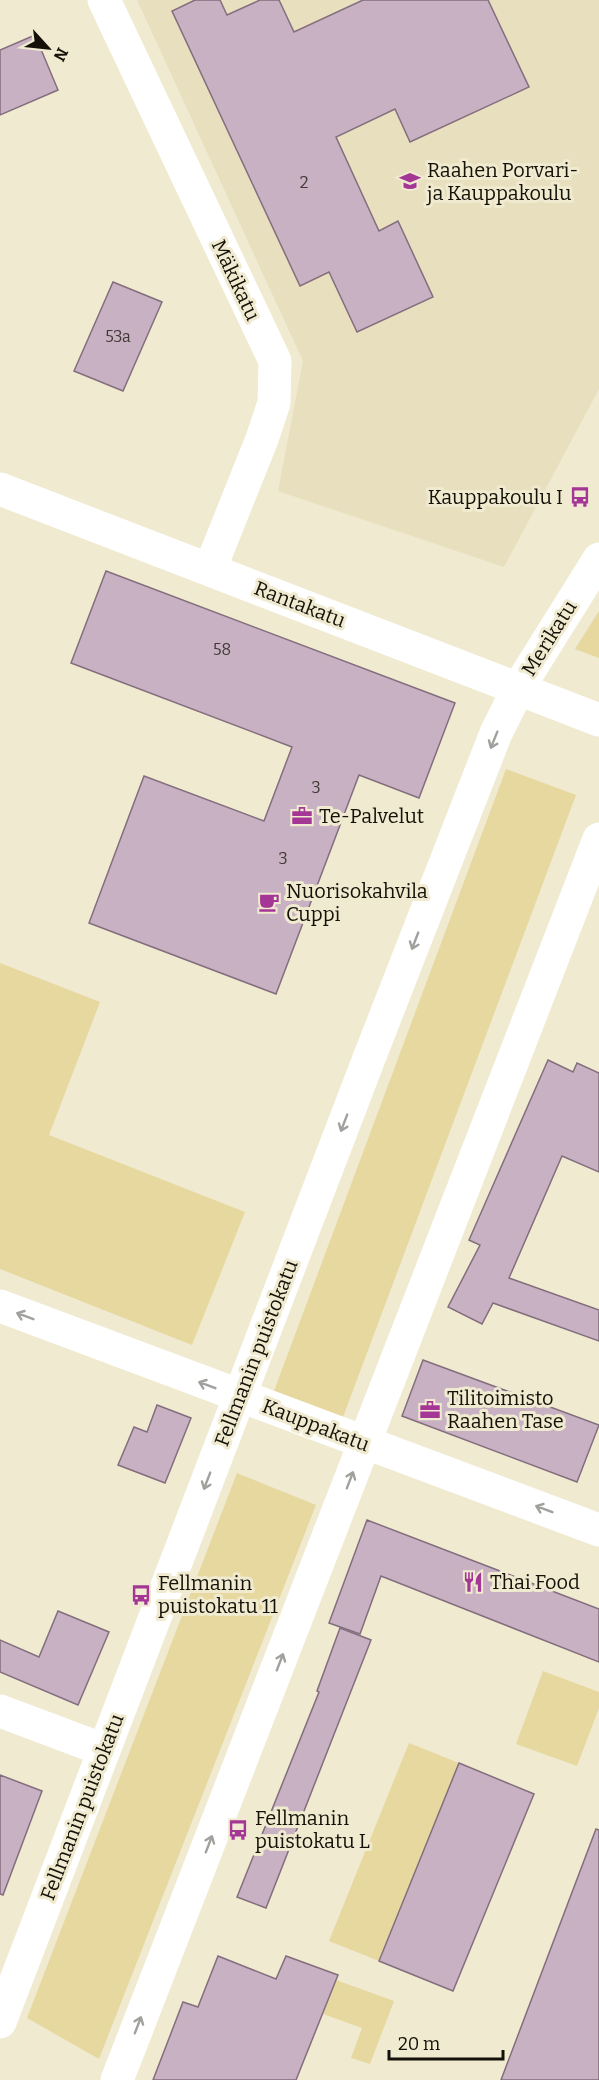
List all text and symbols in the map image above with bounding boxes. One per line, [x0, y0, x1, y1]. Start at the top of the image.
north arrow [18, 18, 78, 78]
text: N [50, 45, 72, 64]
place label: Raahen Porvari- ja Kauppakoulu [426, 158, 579, 206]
school or university icon: Raahen Porvari- ja Kauppakoulu [398, 169, 422, 193]
house number: 2 [300, 173, 308, 192]
street label: Mäkikatu [207, 236, 265, 324]
house number: 53a [105, 327, 131, 346]
place label: Kauppakoulu I [428, 485, 563, 509]
bus stop icon: Kauppakoulu I [568, 485, 592, 509]
street label: Rantakatu [251, 576, 349, 632]
street label: Merikatu [516, 596, 582, 680]
house number: 58 [213, 640, 231, 659]
one-way arrow [488, 730, 499, 749]
house number: 3 [311, 778, 321, 797]
office icon: Te-Palvelut [290, 804, 314, 828]
place label: Te-Palvelut [319, 804, 424, 828]
house number: 3 [278, 849, 288, 868]
place label: Nuorisokahvila Cuppi [286, 879, 428, 926]
cafe icon: Nuorisokahvila Cuppi [257, 890, 281, 914]
one-way arrow [409, 931, 420, 950]
one-way arrow [338, 1113, 349, 1131]
street label: Fellmanin puistokatu [209, 1256, 303, 1450]
one-way arrow [16, 1310, 35, 1321]
one-way arrow [198, 1379, 217, 1390]
place label: Tilitoimisto Raahen Tase [447, 1386, 564, 1433]
street label: Kauppakatu [259, 1394, 373, 1456]
office icon: Tilitoimisto Raahen Tase [418, 1398, 442, 1422]
one-way arrow [346, 1471, 357, 1490]
one-way arrow [201, 1472, 212, 1490]
one-way arrow [535, 1503, 554, 1514]
restaurant icon: Thai Food [461, 1570, 485, 1594]
place label: Thai Food [490, 1570, 580, 1594]
place label: Fellmanin puistokatu 11 [158, 1571, 278, 1618]
bus stop icon: Fellmanin puistokatu 11 [129, 1583, 153, 1607]
one-way arrow [275, 1653, 286, 1672]
street label: Fellmanin puistokatu [35, 1710, 129, 1904]
place label: Fellmanin puistokatu L [255, 1806, 370, 1853]
bus stop icon: Fellmanin puistokatu L [226, 1818, 250, 1842]
one-way arrow [204, 1835, 215, 1853]
one-way arrow [134, 2017, 145, 2035]
scale bar [389, 2023, 503, 2061]
text: 20 m [398, 2033, 440, 2055]

